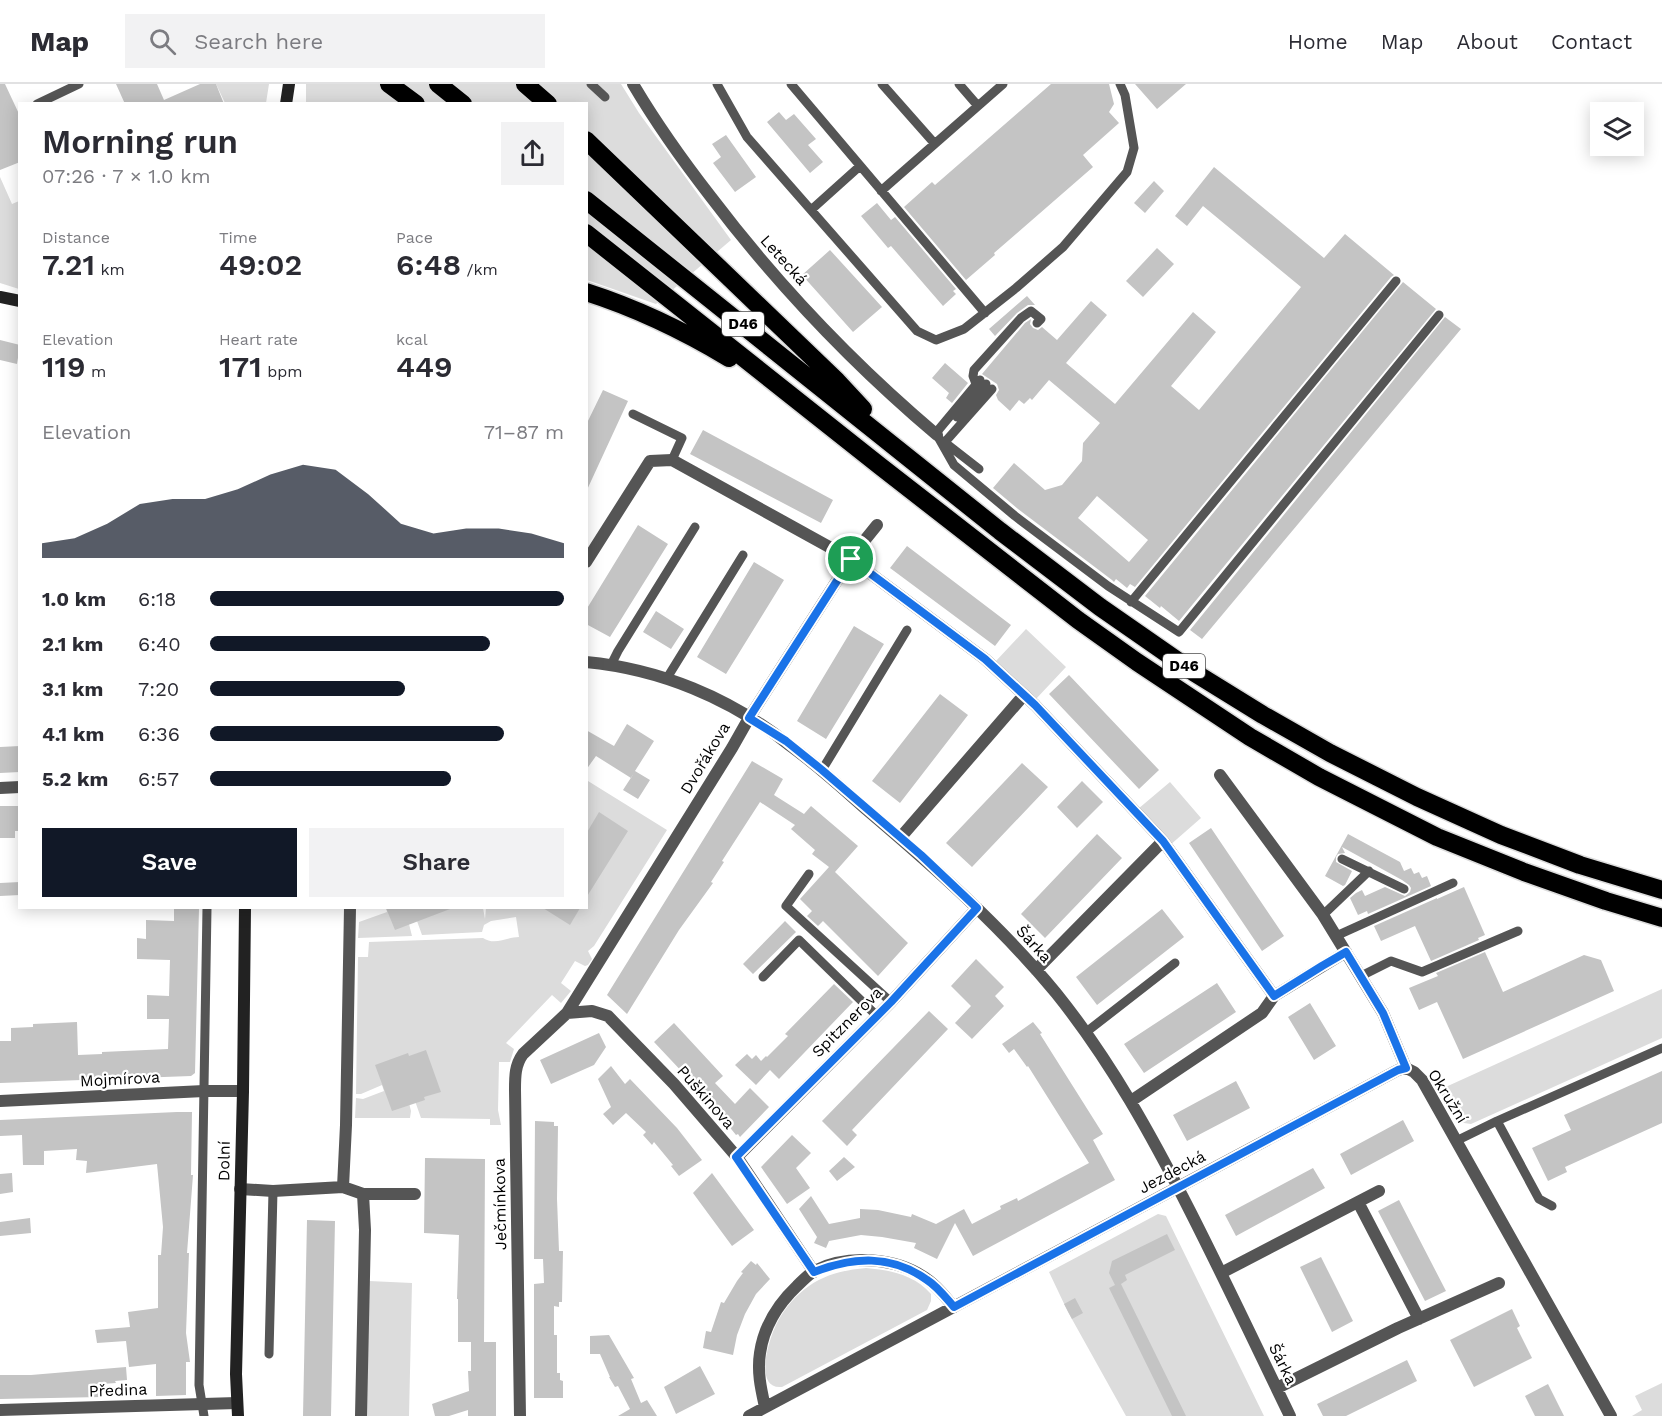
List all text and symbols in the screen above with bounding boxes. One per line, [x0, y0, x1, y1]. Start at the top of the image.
search box [125, 14, 545, 68]
text: Map [30, 25, 89, 58]
icon: search [146, 25, 179, 58]
text: Search here [194, 29, 323, 54]
text: Home [1288, 29, 1348, 54]
text: Map [1381, 29, 1424, 54]
text: About [1457, 29, 1518, 54]
text: Contact [1551, 29, 1632, 54]
map controls [1590, 102, 1644, 156]
button: layers [1590, 102, 1644, 156]
text: Morning run [42, 122, 238, 161]
button: share [501, 122, 564, 185]
text: 07:26 · 7 × 1.0 km [42, 164, 211, 188]
text: Distance [42, 228, 110, 247]
text: Time [219, 228, 257, 247]
text: Pace [396, 228, 433, 247]
street label: Letecká [756, 231, 812, 289]
text: 7.21 [42, 247, 95, 282]
text: 49:02 [219, 247, 302, 282]
text: 6:48 [396, 247, 461, 282]
text: km [95, 260, 125, 279]
text: /km [461, 260, 498, 279]
road number: D46 [722, 312, 764, 336]
text: Elevation [42, 330, 113, 349]
text: Heart rate [219, 330, 298, 349]
text: kcal [396, 330, 428, 349]
text: 119 [42, 349, 85, 384]
text: 171 [219, 349, 262, 384]
text: 449 [396, 349, 453, 384]
text: m [85, 362, 106, 381]
text: bpm [262, 362, 302, 381]
text: Elevation [42, 420, 131, 444]
text: 71–87 m [484, 420, 564, 444]
pin [825, 533, 876, 584]
icon: arrive [834, 542, 867, 575]
text: 1.0 km [42, 587, 106, 611]
text: 6:18 [138, 587, 176, 611]
text: 2.1 km [42, 632, 103, 656]
text: 6:40 [138, 632, 181, 656]
road number: D46 [1163, 654, 1205, 678]
text: 3.1 km [42, 677, 103, 701]
text: 7:20 [138, 677, 179, 701]
street label: Dvořákova [676, 719, 734, 797]
text: 4.1 km [42, 722, 104, 746]
text: 6:36 [138, 722, 180, 746]
text: 5.2 km [42, 767, 108, 791]
text: 6:57 [138, 767, 179, 791]
button: Save [42, 828, 297, 897]
button: Share [309, 828, 564, 897]
street label: Šárka [1012, 921, 1056, 967]
street label: Spitznerova [808, 983, 886, 1061]
street label: Puškinova [673, 1061, 739, 1133]
street label: Okružní [1424, 1065, 1472, 1127]
street label: Mojmírova [80, 1067, 160, 1091]
street label: Dolní [214, 1141, 234, 1181]
street label: Jezdecká [1135, 1147, 1209, 1197]
street label: Ječmínkova [490, 1158, 510, 1250]
street label: Šárka [1265, 1340, 1301, 1388]
street label: Předina [88, 1379, 148, 1401]

